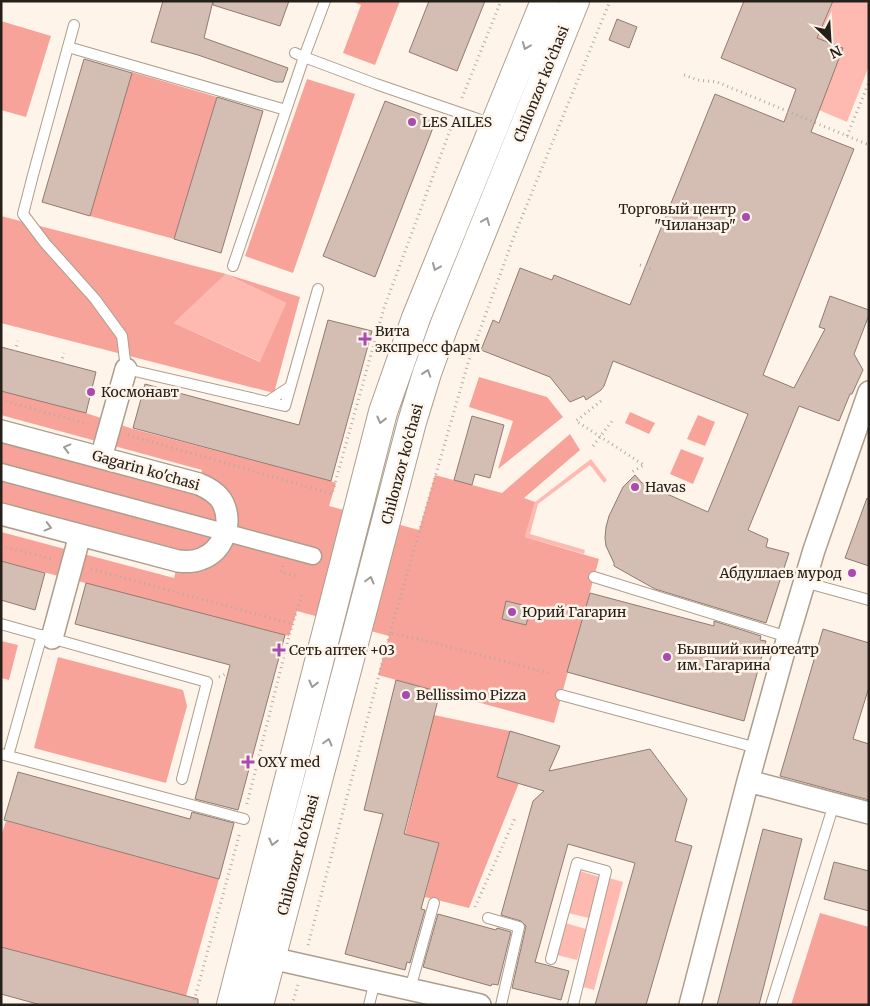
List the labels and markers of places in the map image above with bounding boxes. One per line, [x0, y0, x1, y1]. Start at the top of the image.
place label: LES AILES [422, 113, 492, 131]
marker: LES AILES [406, 116, 418, 128]
place label: Торговый центр "Чиланзар" [618, 200, 736, 234]
marker: Торговый центр "Чиланзар" [740, 211, 752, 223]
place label: Вита экспресс фарм [375, 322, 481, 356]
marker: Вита экспресс фарм [359, 333, 371, 345]
place label: Космонавт [101, 383, 179, 401]
marker: Космонавт [85, 386, 97, 398]
place label: Havas [645, 478, 686, 496]
marker: Havas [629, 481, 641, 493]
place label: Абдуллаев мурод [719, 564, 842, 582]
marker: Абдуллаев мурод [846, 567, 858, 579]
place label: Юрий Гагарин [522, 603, 627, 621]
marker: Юрий Гагарин [506, 606, 518, 618]
place label: Бывший кинотеатр им. Гагарина [677, 640, 819, 674]
place label: Сеть аптек +03 [289, 641, 395, 659]
marker: Сеть аптек +03 [273, 644, 285, 656]
marker: Бывший кинотеатр им. Гагарина [661, 651, 673, 663]
place label: Bellissimo Pizza [416, 686, 527, 704]
marker: Bellissimo Pizza [400, 689, 412, 701]
place label: OXY med [258, 753, 321, 771]
marker: OXY med [242, 756, 254, 768]

